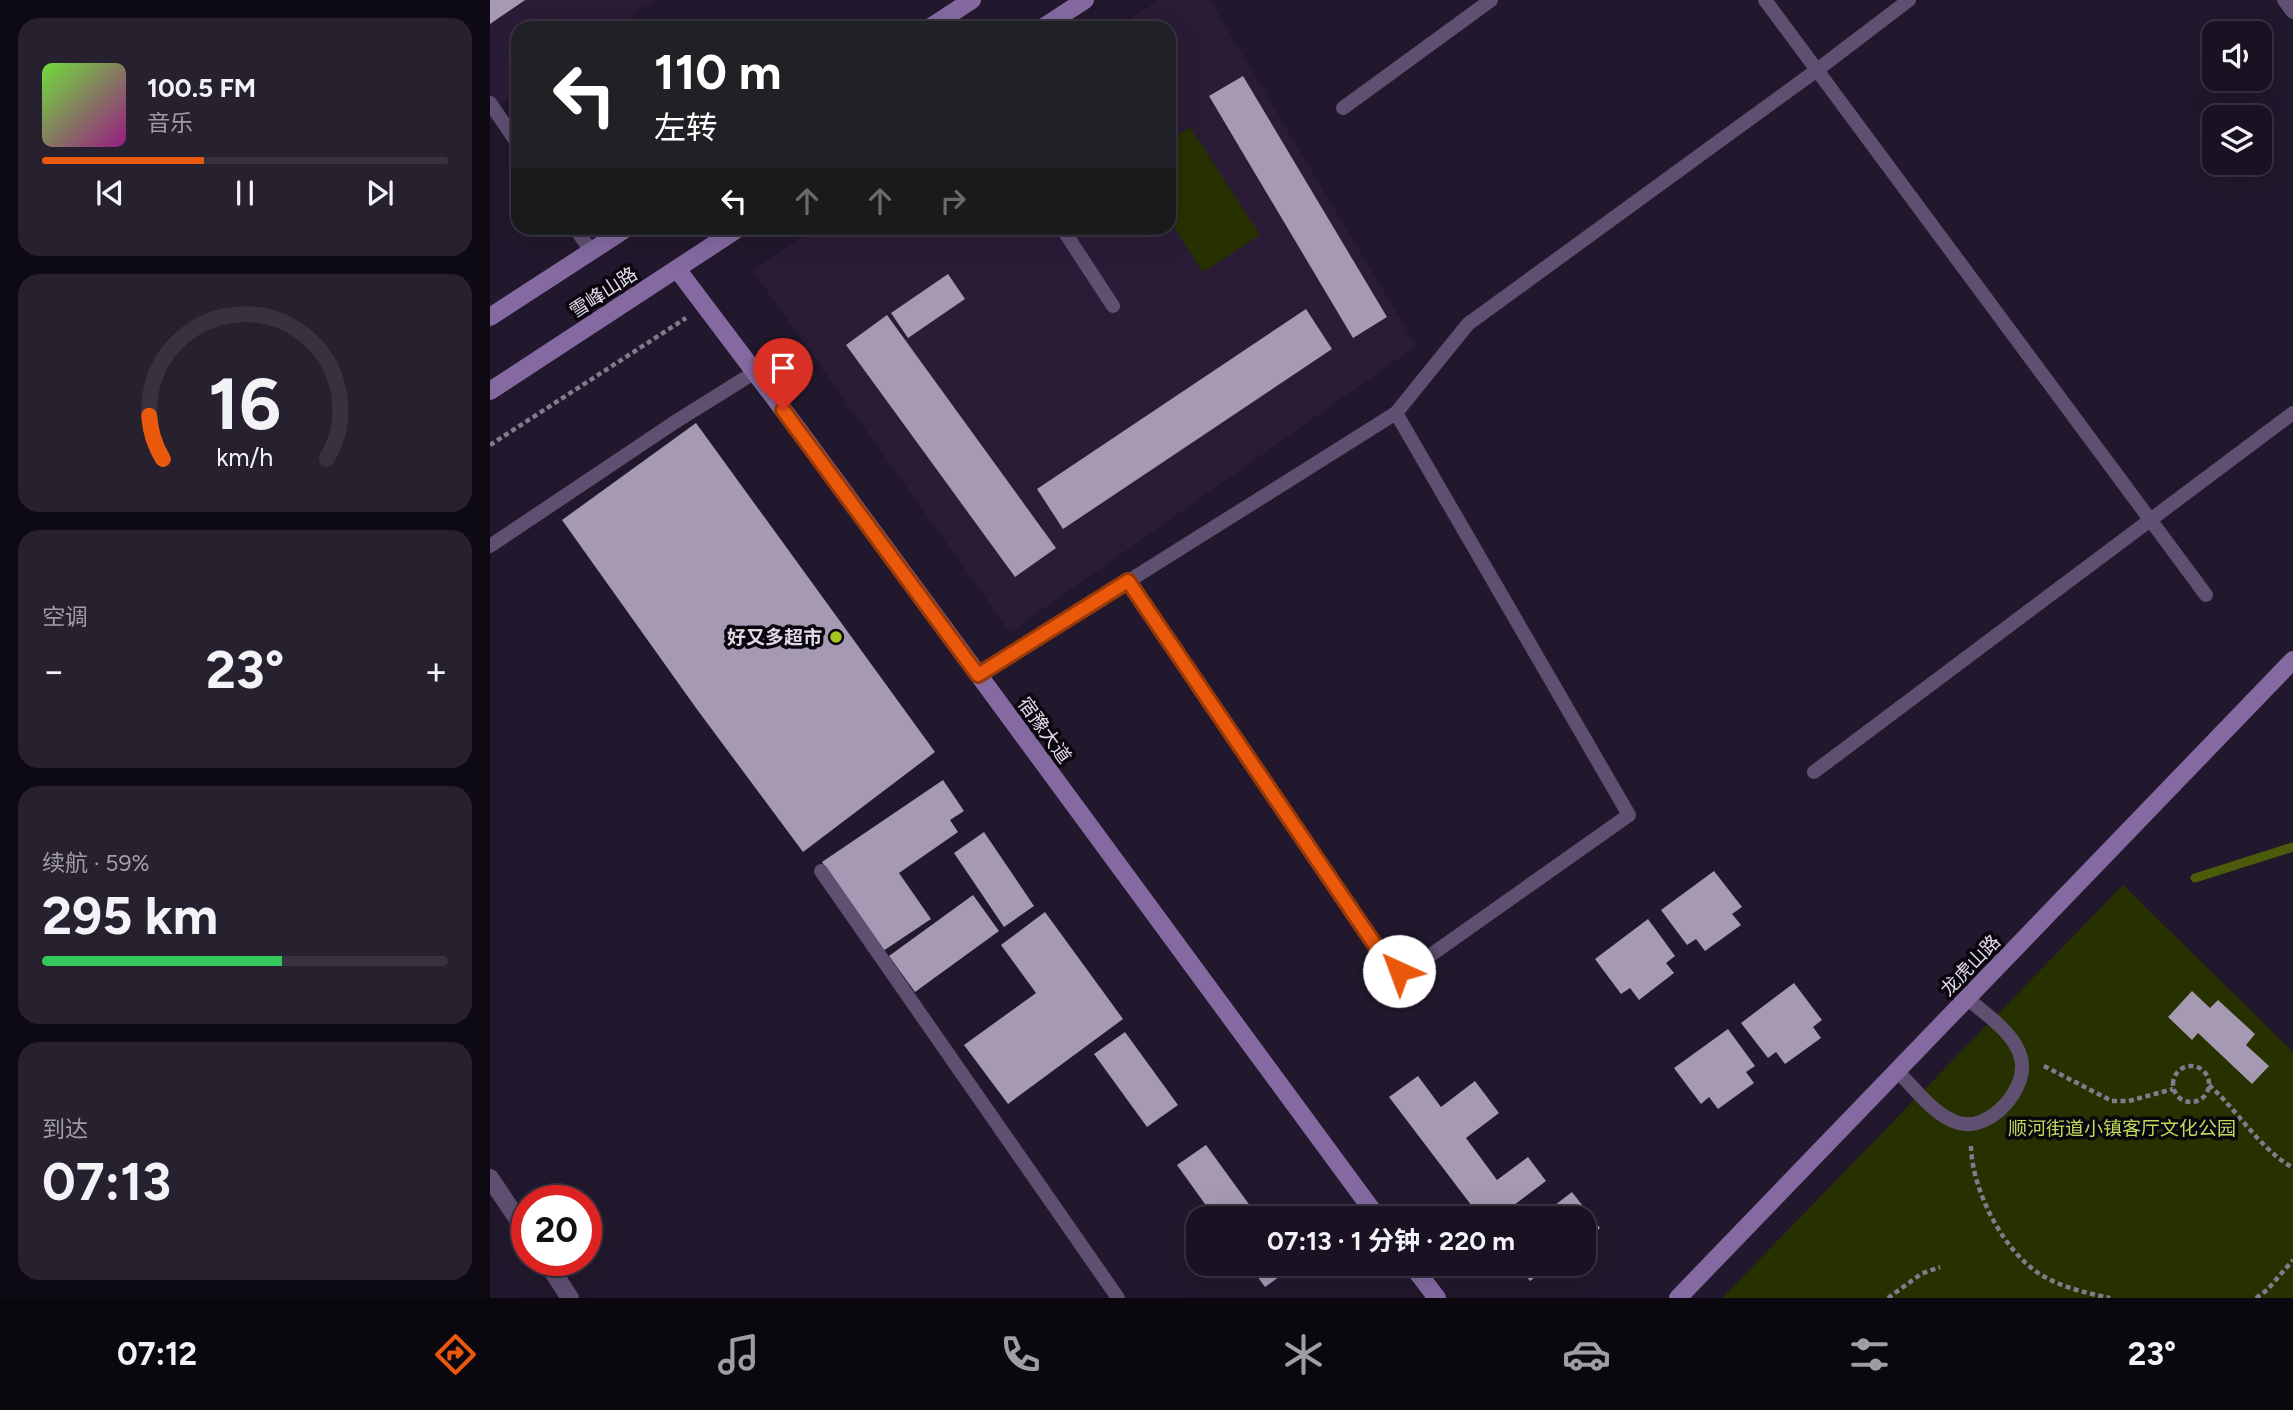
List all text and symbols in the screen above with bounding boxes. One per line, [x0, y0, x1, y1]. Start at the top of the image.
map controls [2202, 21, 2272, 175]
button: sound [2202, 21, 2272, 91]
text: 110 m [654, 42, 782, 101]
icon: left [539, 49, 630, 140]
text: 100.5 FM [147, 72, 256, 104]
button: layers [2202, 105, 2272, 175]
text: 音乐 [147, 109, 193, 137]
text: 左转 [654, 109, 718, 147]
icon: previous [91, 174, 129, 212]
icon: pause [226, 174, 264, 212]
icon: next [361, 174, 399, 212]
icon: left [715, 182, 753, 220]
icon: ahead [788, 182, 826, 220]
icon: ahead [861, 182, 899, 220]
icon: right [934, 182, 972, 220]
street label: 雪峰山路 [565, 262, 641, 323]
pin [753, 338, 813, 410]
icon: arrive [764, 349, 802, 387]
text: 16 [209, 360, 281, 447]
text: km/h [216, 442, 274, 472]
text: 空调 [42, 603, 88, 631]
place label: 好又多超市 [727, 626, 822, 649]
marker: 好又多超市 [828, 629, 844, 645]
text: 23° [206, 639, 284, 701]
text: − [42, 648, 66, 694]
text: + [424, 648, 448, 694]
street label: 宿豫大道 [1013, 693, 1076, 768]
text: 续航 · 59% [42, 849, 150, 877]
text: 295 km [42, 885, 218, 947]
street label: 龙虎山路 [1936, 930, 2005, 1001]
position arrow [1362, 934, 1436, 1008]
text: 到达 [42, 1115, 88, 1143]
park label: 顺河街道小镇客厅文化公园 [2008, 1117, 2236, 1140]
text: 07:13 [42, 1151, 171, 1213]
speed limit sign: 20 [511, 1185, 602, 1276]
text: 07:13 · 1 分钟 · 220 m [1267, 1225, 1515, 1257]
icon: directions [431, 1330, 480, 1379]
icon: music [714, 1330, 763, 1379]
icon: phone [996, 1330, 1045, 1379]
icon: climate [1279, 1330, 1328, 1379]
icon: car [1562, 1330, 1611, 1379]
icon: filters [1845, 1330, 1894, 1379]
text: 07:12 [117, 1335, 197, 1373]
text: 23° [2128, 1335, 2176, 1373]

